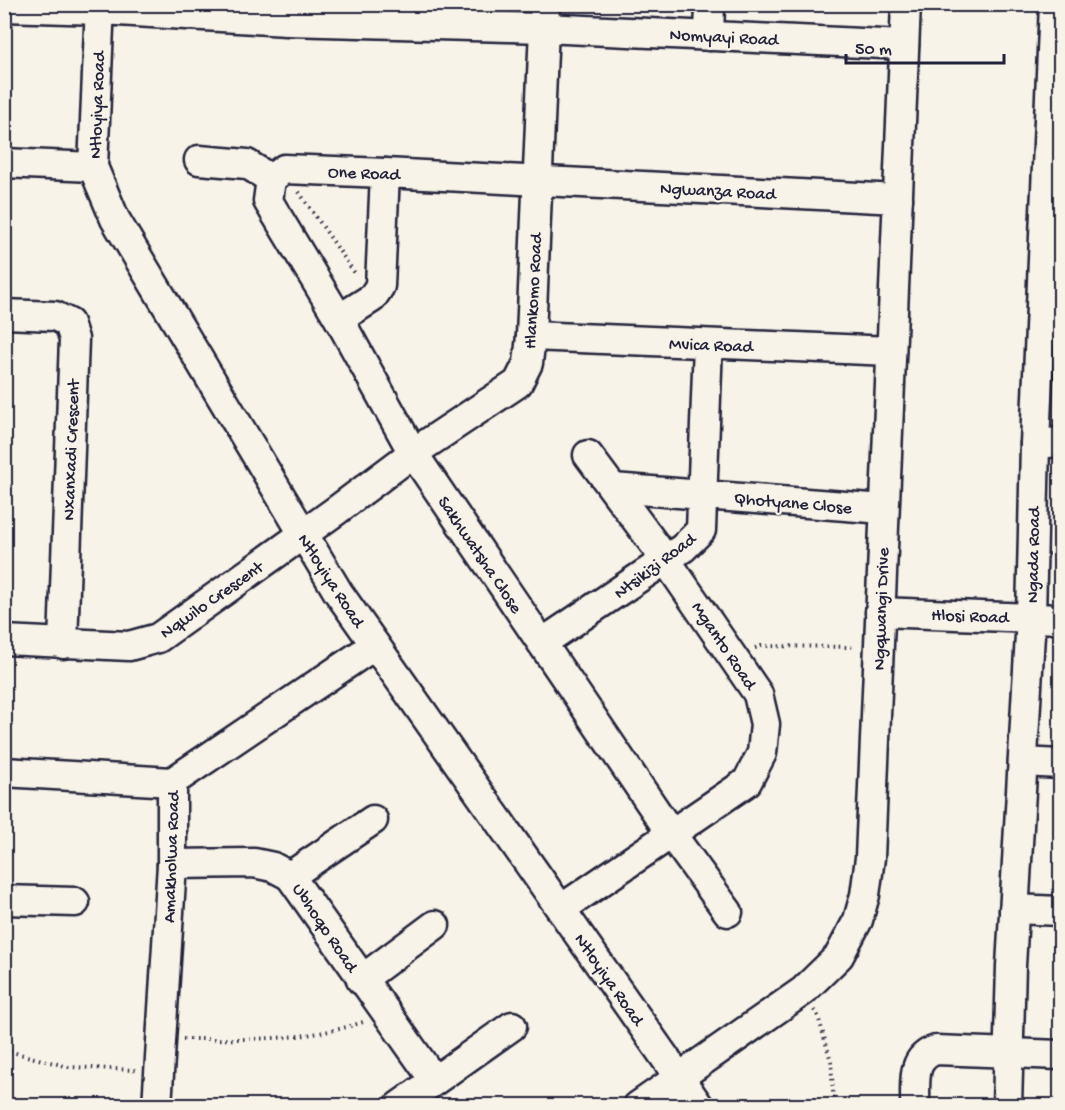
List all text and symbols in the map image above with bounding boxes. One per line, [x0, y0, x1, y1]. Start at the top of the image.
street label: Nomyayi Road [669, 25, 780, 52]
scale bar [846, 27, 1004, 65]
text: 50 m [855, 40, 892, 61]
street label: Ntloyiya Road [86, 50, 111, 159]
street label: One Road [327, 163, 402, 186]
street label: Ngwanza Road [659, 179, 778, 206]
street label: Hlankomo Road [521, 231, 548, 350]
street label: Mvica Road [669, 335, 755, 359]
street label: Nxanxadi Crescent [60, 377, 86, 521]
street label: Qhotyane Close [733, 489, 853, 520]
street label: Sakhwatsha Close [432, 493, 526, 619]
street label: Ngada Road [1023, 505, 1046, 603]
street label: Ntsikizi Road [610, 529, 702, 605]
street label: Ntloyiya Road [292, 531, 369, 633]
street label: Ngqwangi Drive [870, 547, 895, 671]
street label: Nqwilo Crescent [157, 557, 269, 644]
street label: Mganto Road [686, 598, 761, 696]
street label: Hlosi Road [931, 606, 1011, 629]
street label: Amakholwa Road [160, 789, 185, 923]
street label: Ubhoqo Road [287, 880, 362, 978]
street label: Ntloyiya Road [568, 930, 648, 1032]

